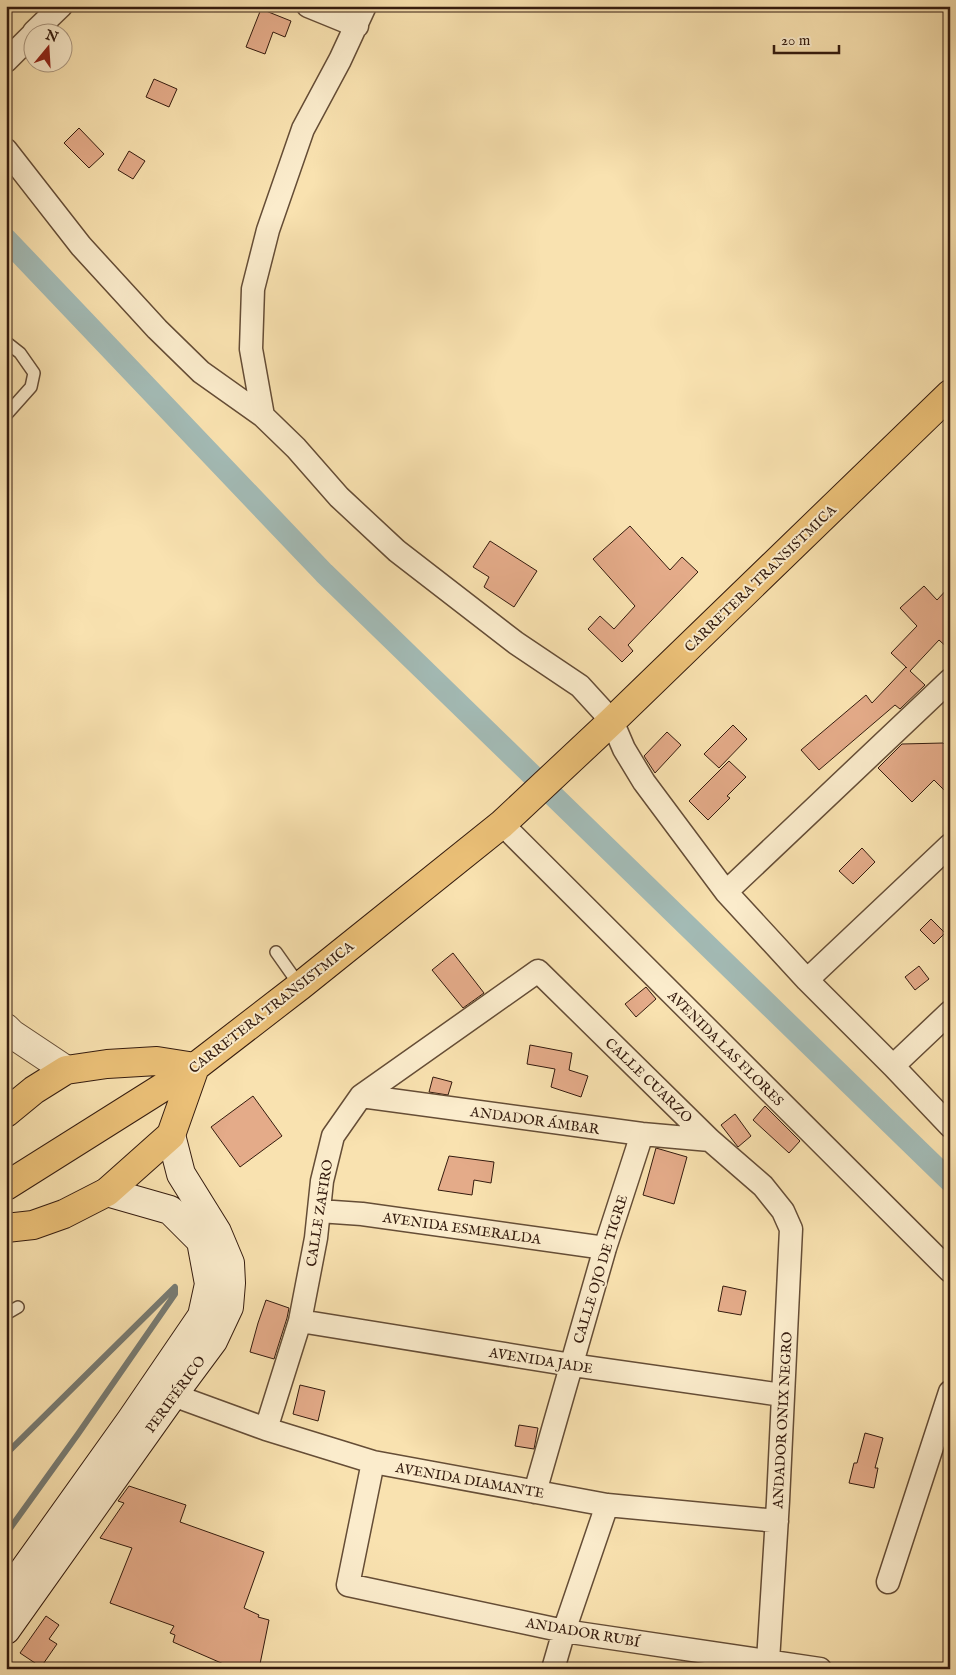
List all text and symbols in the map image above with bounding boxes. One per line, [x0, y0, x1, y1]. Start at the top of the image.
north arrow [22, 22, 72, 72]
scale bar [774, 22, 838, 54]
text: N [42, 26, 60, 47]
text: 20 m [781, 31, 811, 50]
street label: CARRETERA TRANSISTMICA [681, 501, 841, 656]
street label: CARRETERA TRANSISTMICA [186, 937, 358, 1078]
street label: AVENIDA LAS FLORES [663, 986, 787, 1110]
street label: CALLE CUARZO [601, 1034, 696, 1127]
street label: ANDADOR ÁMBAR [468, 1102, 601, 1139]
street label: CALLE ZAFIRO [303, 1158, 337, 1268]
street label: CALLE OJO DE TIGRE [570, 1192, 632, 1346]
street label: AVENIDA ESMERALDA [381, 1209, 543, 1249]
street label: ANDADOR ONIX NEGRO [769, 1331, 797, 1510]
street label: AVENIDA JADE [487, 1344, 594, 1378]
street label: PERIFÉRICO [141, 1352, 210, 1437]
street label: AVENIDA DIAMANTE [393, 1459, 546, 1503]
street label: ANDADOR RUBÍ [523, 1613, 642, 1652]

